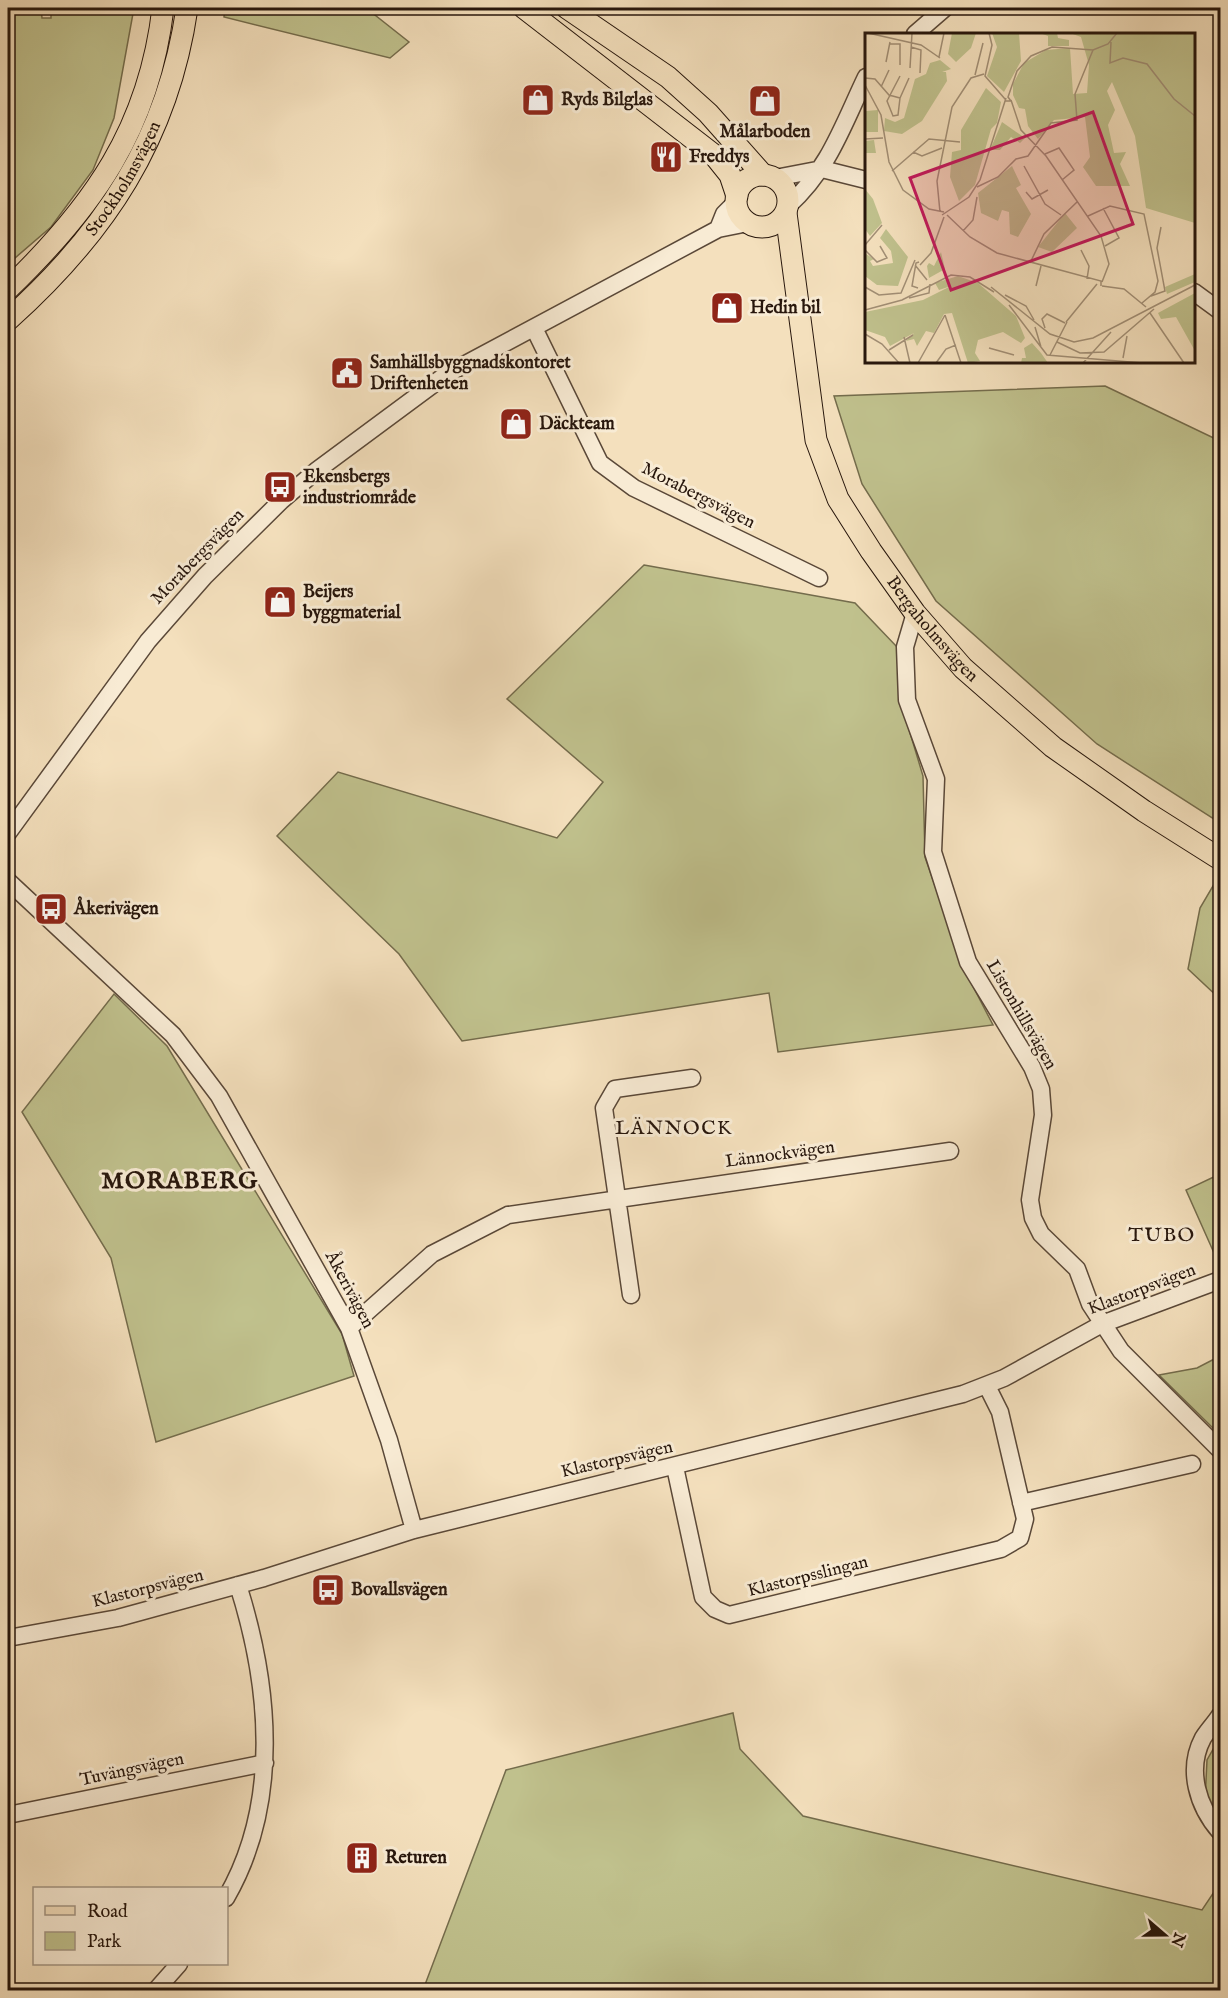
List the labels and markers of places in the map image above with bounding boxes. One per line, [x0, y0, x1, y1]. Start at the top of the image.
shop icon: Ryds Bilglas [520, 82, 556, 118]
shop icon: Målarboden [747, 83, 783, 119]
place label: Ryds Bilglas [561, 89, 654, 112]
place label: Målarboden [720, 121, 811, 144]
restaurant icon: Freddys [648, 139, 684, 175]
place label: Freddys [689, 146, 750, 169]
shop icon: Hedin bil [709, 290, 745, 326]
place label: Hedin bil [750, 297, 822, 320]
place label: Samhällsbyggnadskontoret Driftenheten [370, 352, 572, 396]
public building icon: Samhällsbyggnadskontoret Driftenheten [329, 355, 365, 391]
shop icon: Däckteam [498, 406, 534, 442]
place label: Däckteam [539, 413, 615, 436]
place label: Ekensbergs industriområde [303, 466, 417, 510]
bus stop icon: Ekensbergs industriområde [262, 469, 298, 505]
place label: Beijers byggmaterial [302, 581, 402, 625]
shop icon: Beijers byggmaterial [262, 584, 298, 620]
bus stop icon: Åkerivägen [33, 891, 69, 927]
place label: Åkerivägen [73, 896, 159, 921]
bus stop icon: Bovallsvägen [310, 1572, 346, 1608]
place label: Bovallsvägen [351, 1579, 448, 1602]
building icon: Returen [344, 1840, 380, 1876]
place label: Returen [385, 1847, 447, 1870]

